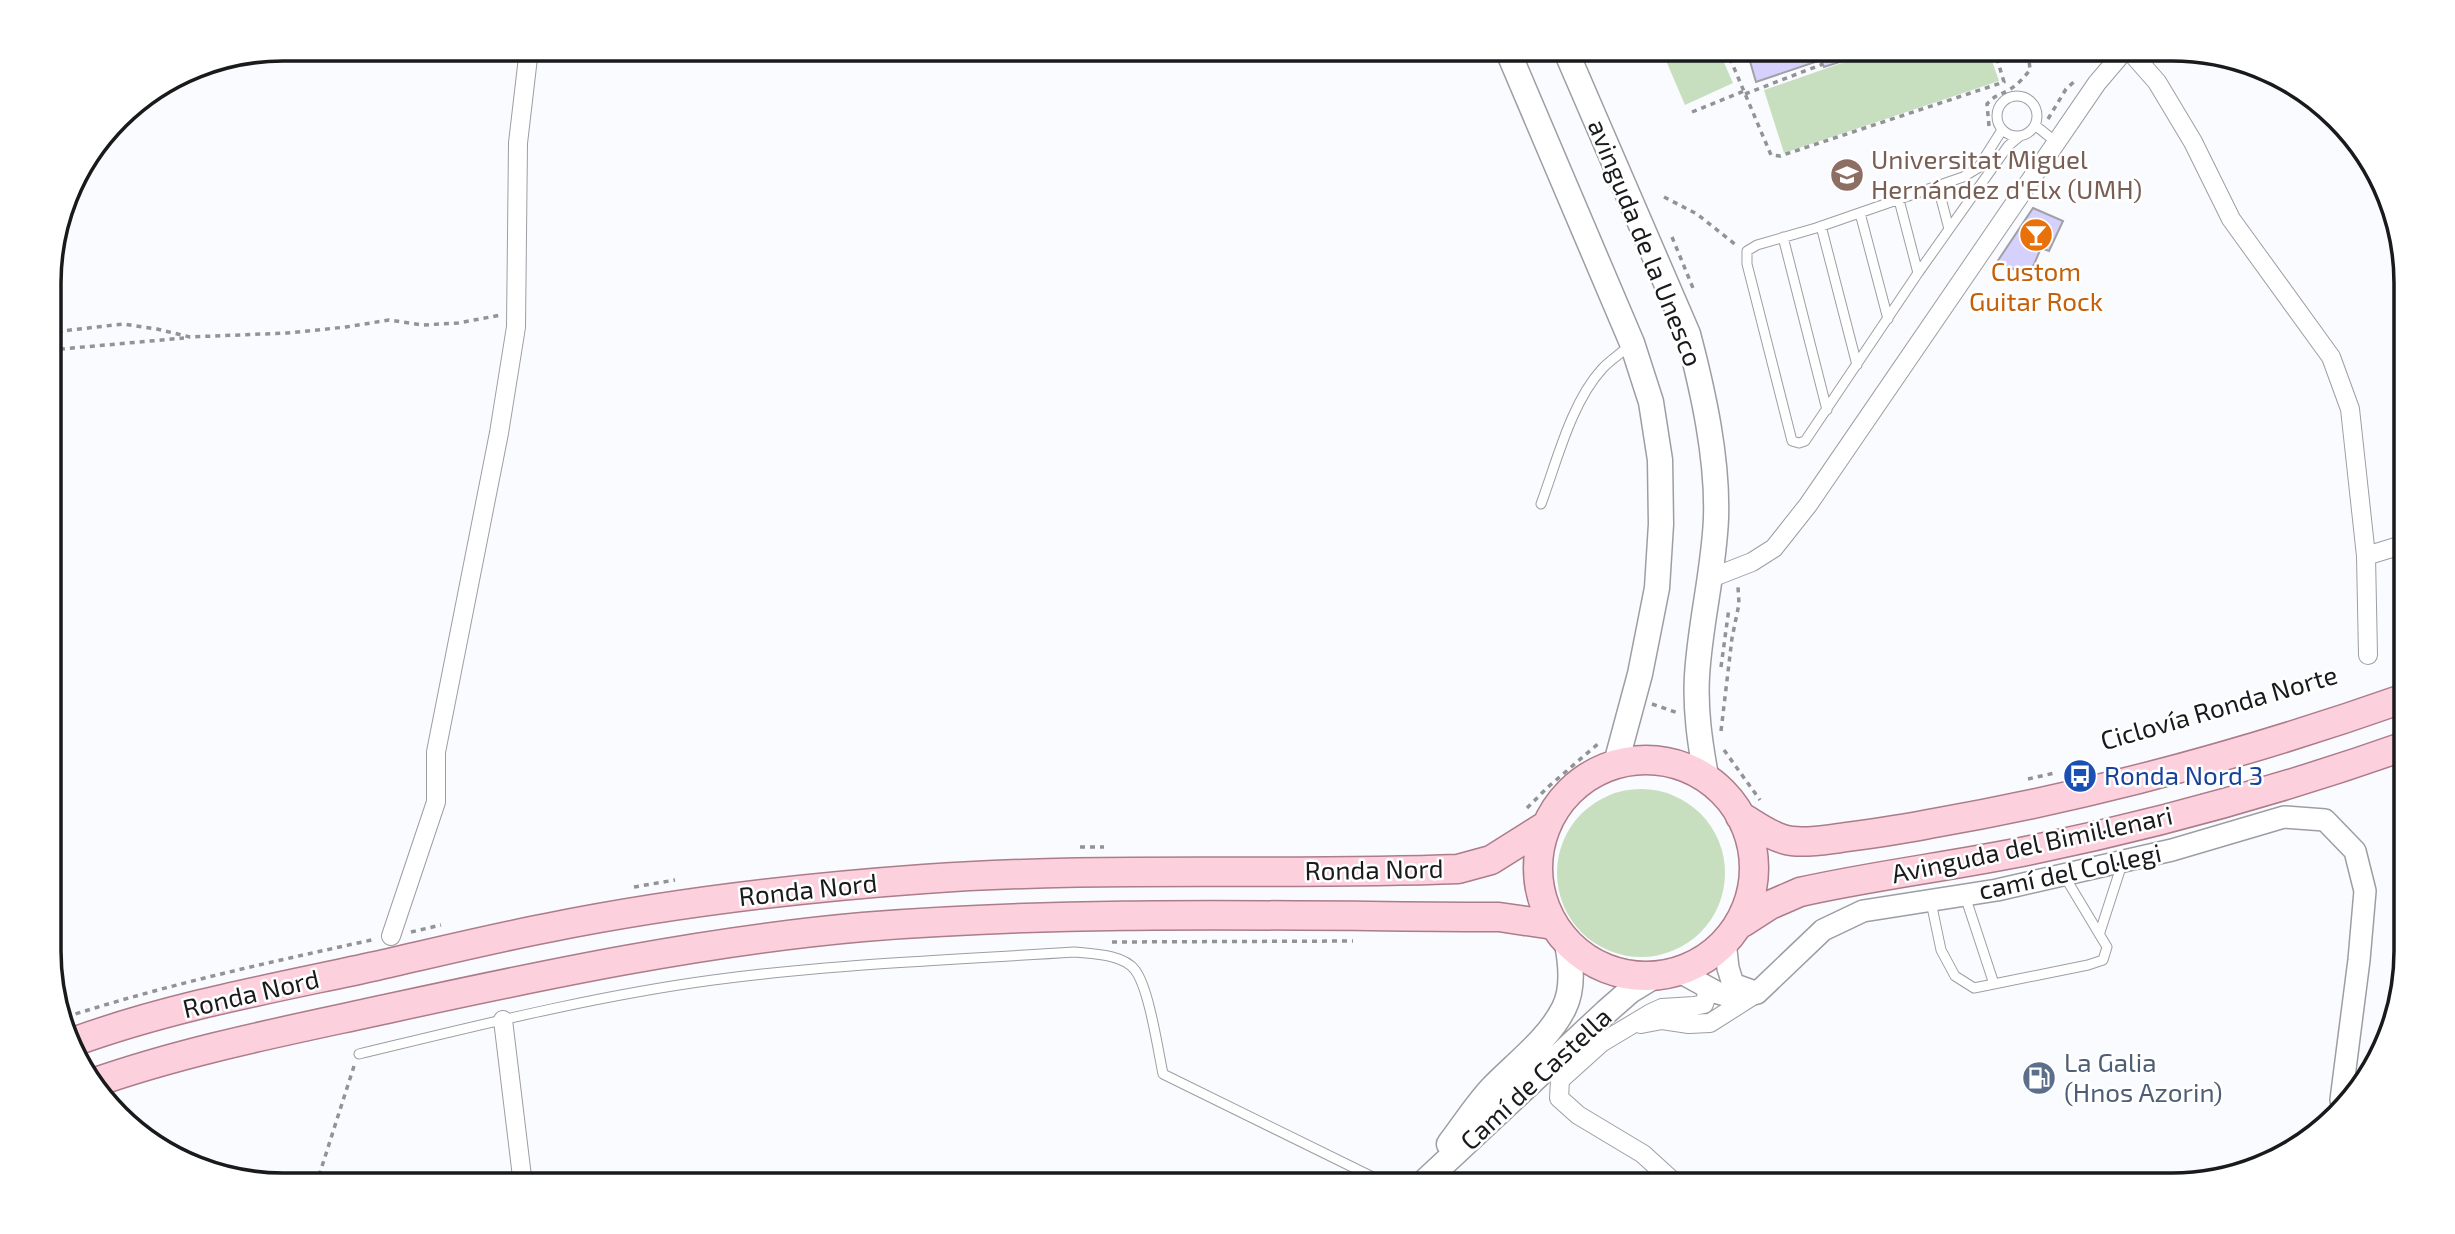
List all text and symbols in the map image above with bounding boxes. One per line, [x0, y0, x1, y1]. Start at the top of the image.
street label: avinguda de la Unesco [1583, 115, 1710, 370]
place label: Universitat Miguel Hernández d'Elx (UMH) [1871, 143, 2142, 204]
school or university icon: Universitat Miguel Hernández d'Elx (UMH) [1828, 156, 1866, 194]
bar icon: Custom Guitar Rock [2017, 216, 2055, 254]
place label: Custom Guitar Rock [1969, 255, 2103, 316]
street label: Ciclovía Ronda Norte [2097, 658, 2341, 755]
bus stop icon: Ronda Nord 3 [2061, 757, 2099, 795]
place label: Ronda Nord 3 [2104, 759, 2263, 790]
street label: Avinguda del Bimil·lenari [1888, 799, 2175, 888]
street label: camí del Col·legi [1976, 836, 2164, 905]
street label: Ronda Nord [1304, 852, 1444, 885]
street label: Ronda Nord [737, 866, 879, 911]
street label: Ronda Nord [179, 962, 322, 1023]
street label: Camí de Castella [1453, 1000, 1617, 1156]
place label: La Galia (Hnos Azorin) [2064, 1046, 2223, 1107]
fuel station icon: La Galia (Hnos Azorin) [2020, 1059, 2058, 1097]

